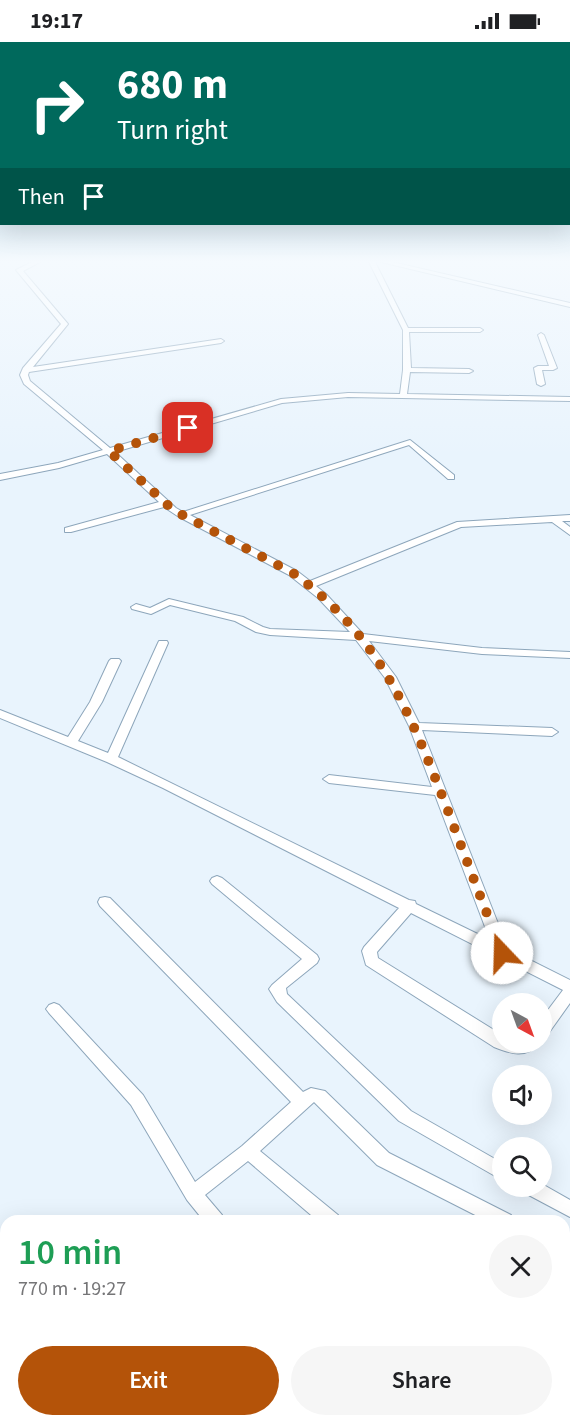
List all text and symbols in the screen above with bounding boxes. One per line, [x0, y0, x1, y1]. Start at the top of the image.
text: 19:17 [30, 5, 83, 37]
text: 680 m [117, 55, 228, 115]
icon: right [18, 66, 96, 144]
text: Turn right [117, 111, 228, 150]
icon: arrive [77, 180, 110, 213]
text: Then [18, 181, 65, 213]
pin [162, 402, 213, 453]
icon: arrive [171, 411, 204, 444]
position arrow [470, 921, 534, 985]
north arrow [492, 993, 552, 1053]
map controls [492, 993, 552, 1197]
button: sound [492, 1065, 552, 1125]
button: search [492, 1137, 552, 1197]
text: 10 min [18, 1227, 122, 1278]
button: close [489, 1235, 552, 1298]
text: 770 m · 19:27 [18, 1275, 126, 1303]
button: Exit [18, 1346, 279, 1415]
button: Share [291, 1346, 552, 1415]

